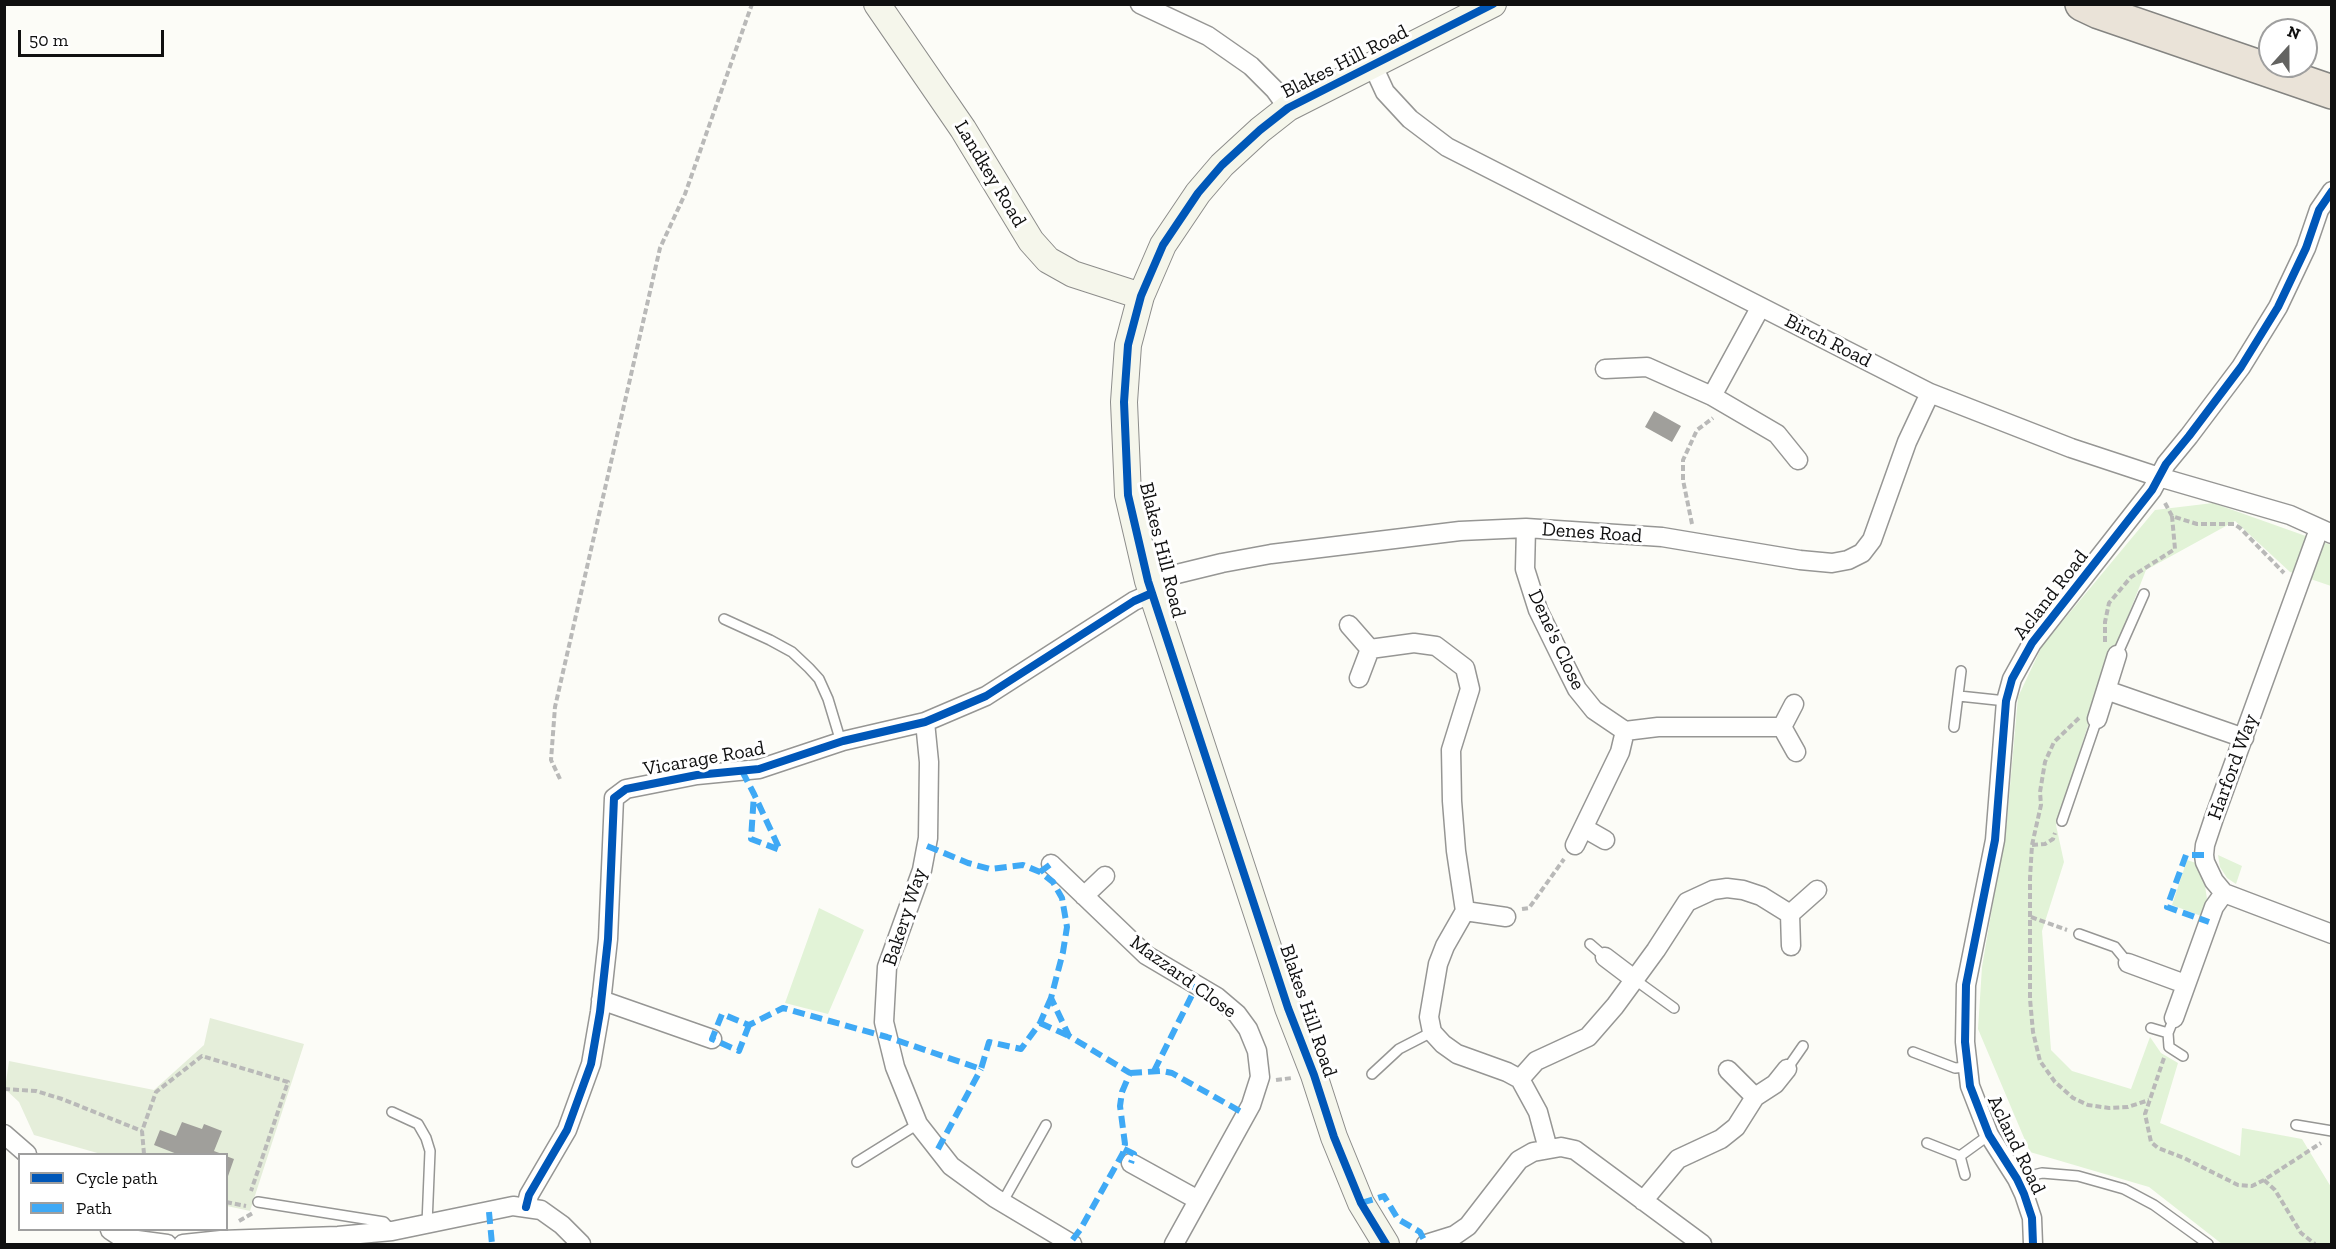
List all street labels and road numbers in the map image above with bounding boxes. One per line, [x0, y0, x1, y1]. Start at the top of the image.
street label: Blakes Hill Road [1278, 20, 1412, 104]
street label: Landkey Road [949, 116, 1031, 232]
street label: Birch Road [1781, 309, 1875, 373]
street label: Blakes Hill Road [1134, 480, 1190, 620]
street label: Denes Road [1541, 518, 1643, 548]
street label: Acland Road [2009, 546, 2093, 644]
street label: Dene's Close [1522, 586, 1590, 694]
street label: Harford Way [2203, 711, 2263, 823]
street label: Vicarage Road [641, 737, 767, 781]
street label: Bakery Way [878, 865, 932, 969]
street label: Mazzard Close [1125, 930, 1241, 1024]
street label: Blakes Hill Road [1274, 942, 1342, 1080]
street label: Acland Road [1982, 1092, 2050, 1198]

